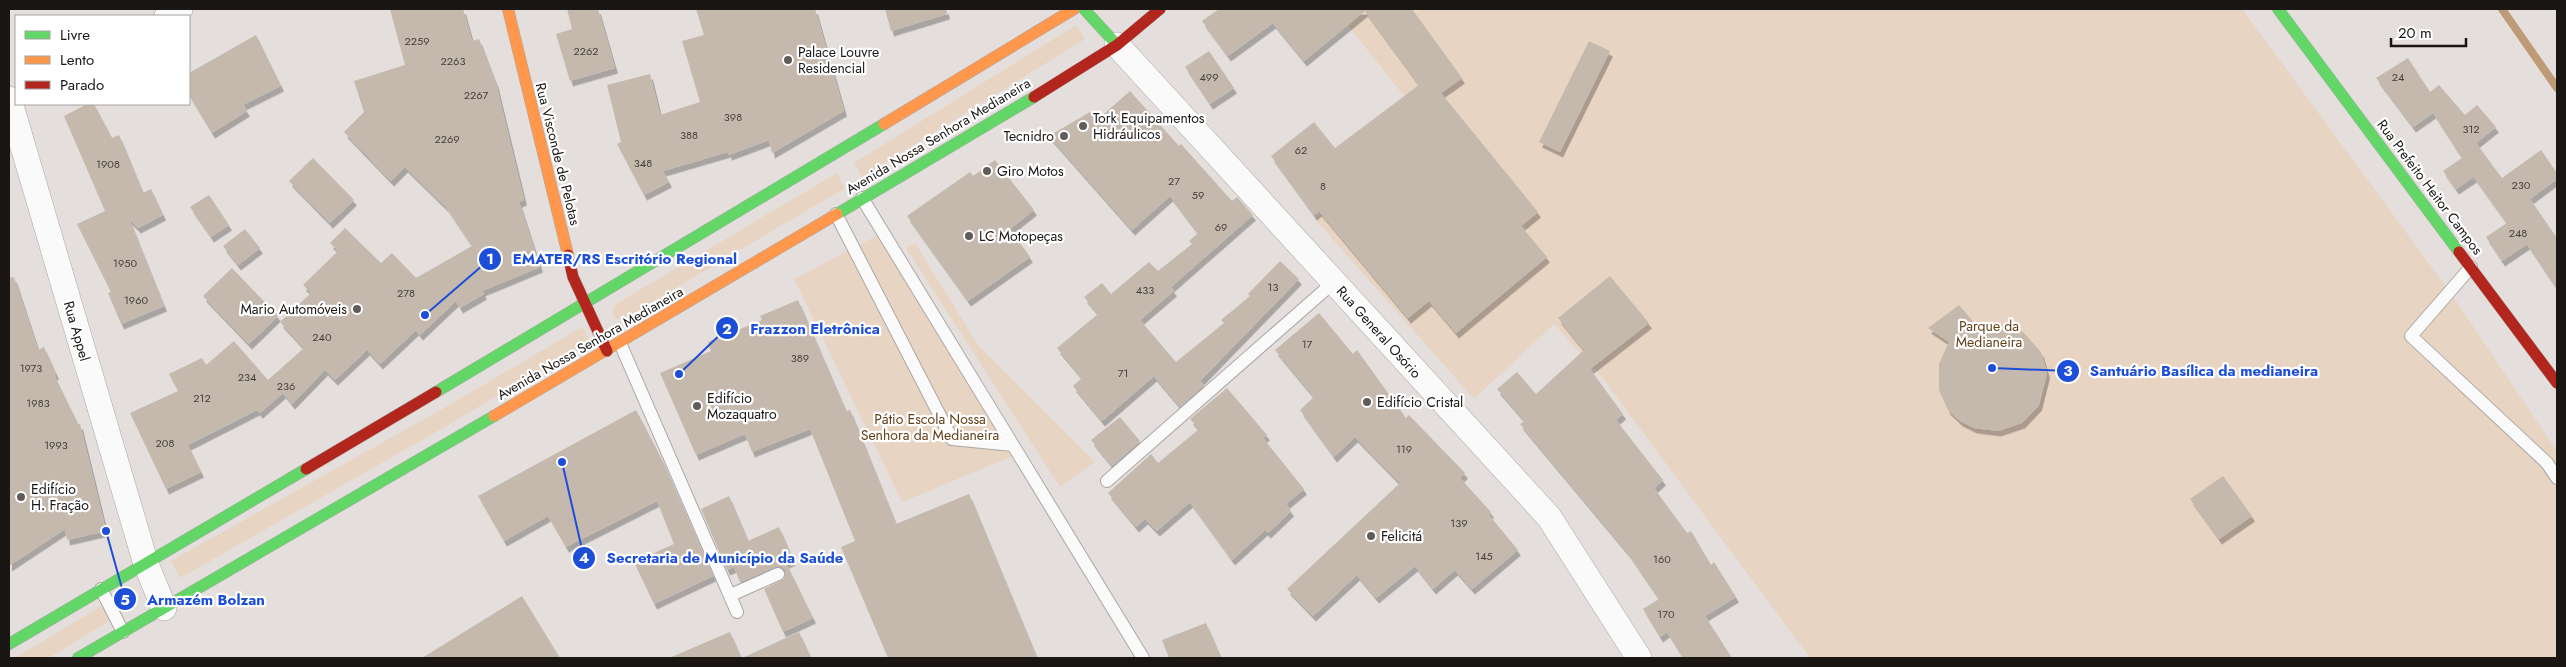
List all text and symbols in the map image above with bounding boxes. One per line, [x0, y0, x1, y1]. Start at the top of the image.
legend [15, 15, 190, 105]
scale bar [2391, 15, 2466, 47]
text: 20 m [2398, 22, 2432, 44]
text: Livre [60, 24, 90, 46]
house number: 2259 [404, 33, 430, 49]
place label: Palace Louvre Residencial [798, 42, 879, 78]
house number: 2262 [573, 43, 599, 59]
text: Lento [60, 49, 94, 71]
house number: 2263 [441, 53, 465, 69]
marker: Palace Louvre Residencial [782, 54, 794, 66]
house number: 499 [1199, 69, 1219, 85]
house number: 24 [2392, 69, 2405, 85]
street label: Avenida Nossa Senhora Medianeira [842, 73, 1034, 199]
text: Parado [60, 74, 104, 96]
street label: Rua Visconde de Pelotas [531, 81, 585, 228]
house number: 2267 [464, 87, 489, 103]
place label: Tork Equipamentos Hidráulicos [1093, 108, 1205, 144]
house number: 398 [724, 109, 742, 125]
street label: Rua Prefeito Heitor Campos [2372, 115, 2488, 259]
marker: Tork Equipamentos Hidráulicos [1077, 120, 1089, 132]
house number: 312 [2462, 121, 2480, 137]
place label: Tecnidro [1004, 126, 1054, 146]
house number: 388 [680, 127, 698, 143]
marker: Tecnidro [1058, 130, 1070, 142]
house number: 2269 [434, 131, 460, 147]
house number: 62 [1295, 142, 1307, 158]
house number: 348 [634, 155, 652, 171]
house number: 1908 [96, 156, 120, 172]
place label: Giro Motos [997, 161, 1064, 181]
marker: Giro Motos [981, 165, 993, 177]
house number: 27 [1168, 173, 1180, 189]
house number: 230 [2512, 177, 2531, 193]
house number: 8 [1320, 178, 1326, 194]
house number: 59 [1192, 187, 1204, 203]
house number: 69 [1215, 219, 1227, 235]
house number: 248 [2509, 225, 2527, 241]
place label: LC Motopeças [979, 226, 1063, 246]
marker: LC Motopeças [963, 230, 975, 242]
callout: EMATER/RS Escritório Regional [478, 244, 747, 274]
text: 1 [486, 248, 494, 270]
text: EMATER/RS Escritório Regional [513, 248, 737, 270]
house number: 1950 [113, 255, 137, 271]
house number: 13 [1268, 279, 1278, 295]
street label: Avenida Nossa Senhora Medianeira [493, 281, 687, 405]
street label: Rua General Osório [1332, 281, 1426, 383]
house number: 433 [1136, 282, 1154, 298]
house number: 278 [397, 285, 415, 301]
house number: 1960 [124, 292, 149, 308]
street label: Rua Appel [59, 299, 95, 363]
place label: Mario Automóveis [241, 299, 347, 319]
marker: Mario Automóveis [351, 303, 363, 315]
callout: Frazzon Eletrônica [715, 313, 890, 343]
park label: Parque da Medianeira [1956, 316, 2022, 352]
text: 2 [722, 318, 732, 340]
text: Frazzon Eletrônica [750, 318, 880, 340]
house number: 240 [312, 329, 332, 345]
house number: 17 [1302, 336, 1313, 352]
house number: 389 [791, 350, 809, 366]
callout: Santuário Basílica da medianeira [2055, 356, 2328, 386]
house number: 1973 [20, 360, 42, 376]
text: 3 [2063, 360, 2073, 382]
text: Santuário Basílica da medianeira [2090, 360, 2318, 382]
house number: 71 [1118, 365, 1128, 381]
house number: 234 [238, 369, 257, 385]
house number: 236 [277, 378, 295, 394]
place label: Edifício Mozaquatro [707, 388, 777, 424]
house number: 212 [193, 390, 211, 406]
place label: Edifício Cristal [1377, 392, 1463, 412]
house number: 1983 [26, 395, 50, 411]
marker: Edifício Cristal [1361, 396, 1373, 408]
marker: Edifício Mozaquatro [691, 400, 703, 412]
park label: Pátio Escola Nossa Senhora da Medianeira [861, 409, 999, 445]
house number: 208 [156, 435, 174, 451]
house number: 1993 [44, 437, 68, 453]
house number: 119 [1396, 441, 1412, 457]
place label: Edifício H. Fração [31, 479, 89, 515]
marker: Edifício H. Fração [15, 491, 27, 503]
house number: 139 [1450, 515, 1468, 531]
place label: Felicitá [1381, 526, 1422, 546]
marker: Felicitá [1365, 530, 1377, 542]
callout: Secretaria de Município da Saúde [572, 543, 853, 573]
text: 4 [579, 547, 589, 569]
text: Secretaria de Município da Saúde [607, 547, 844, 569]
house number: 145 [1475, 548, 1493, 564]
house number: 160 [1653, 551, 1671, 567]
callout: Armazém Bolzan [112, 584, 275, 614]
text: 5 [120, 589, 130, 611]
text: Armazém Bolzan [146, 589, 265, 611]
house number: 170 [1657, 606, 1675, 622]

